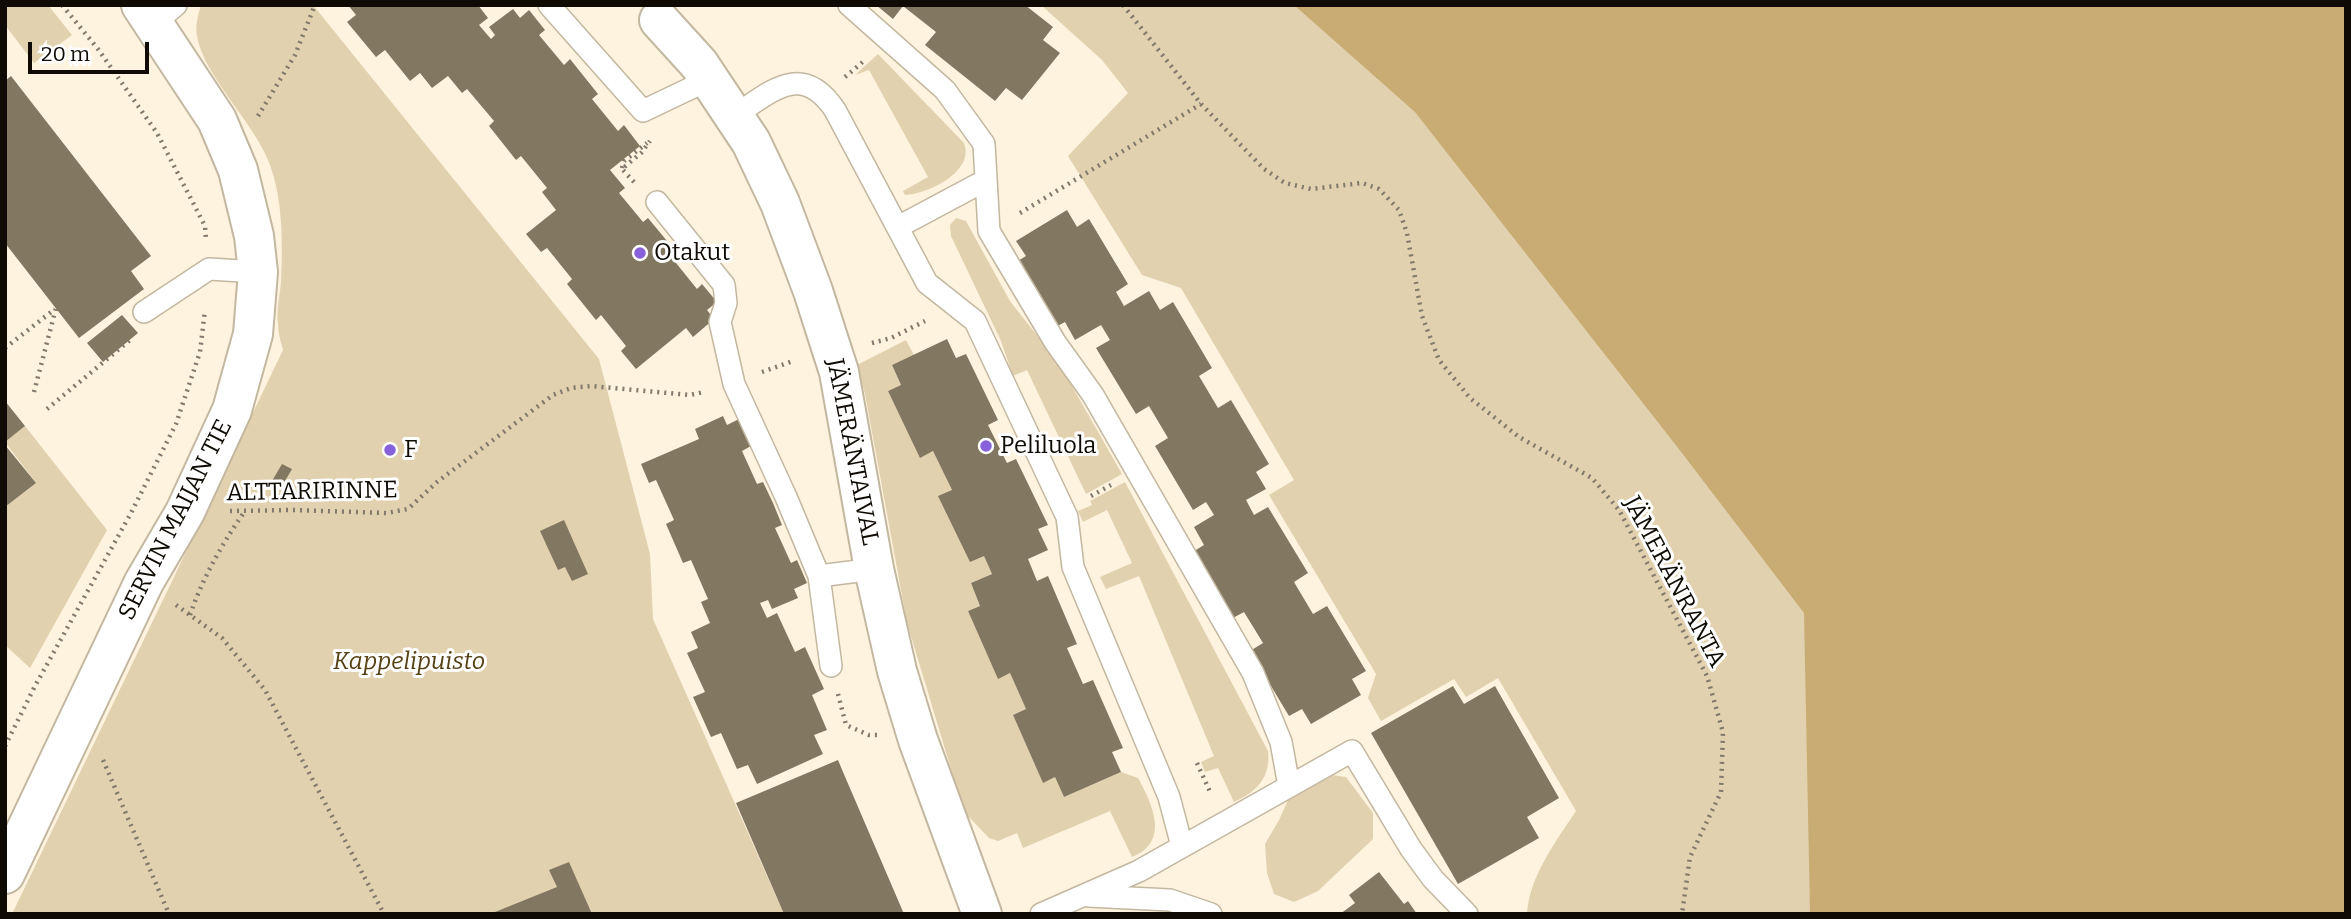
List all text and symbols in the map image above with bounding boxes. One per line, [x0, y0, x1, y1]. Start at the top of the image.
scale bar [32, 28, 152, 72]
text: 20 m [41, 41, 90, 67]
place label: Otakut [654, 239, 730, 267]
marker: Otakut [632, 245, 648, 261]
street label: JÄMERÄNTAIVAL [820, 356, 884, 548]
street label: SERVIN MAIJAN TIE [113, 415, 239, 625]
place label: Peliluola [1000, 432, 1096, 460]
place label: F [404, 436, 418, 464]
marker: Peliluola [978, 438, 994, 454]
marker: F [382, 442, 398, 458]
street label: ALTTARIRINNE [226, 476, 398, 508]
street label: JÄMERÄNRANTA [1617, 492, 1731, 672]
park label: Kappelipuisto [333, 648, 485, 676]

